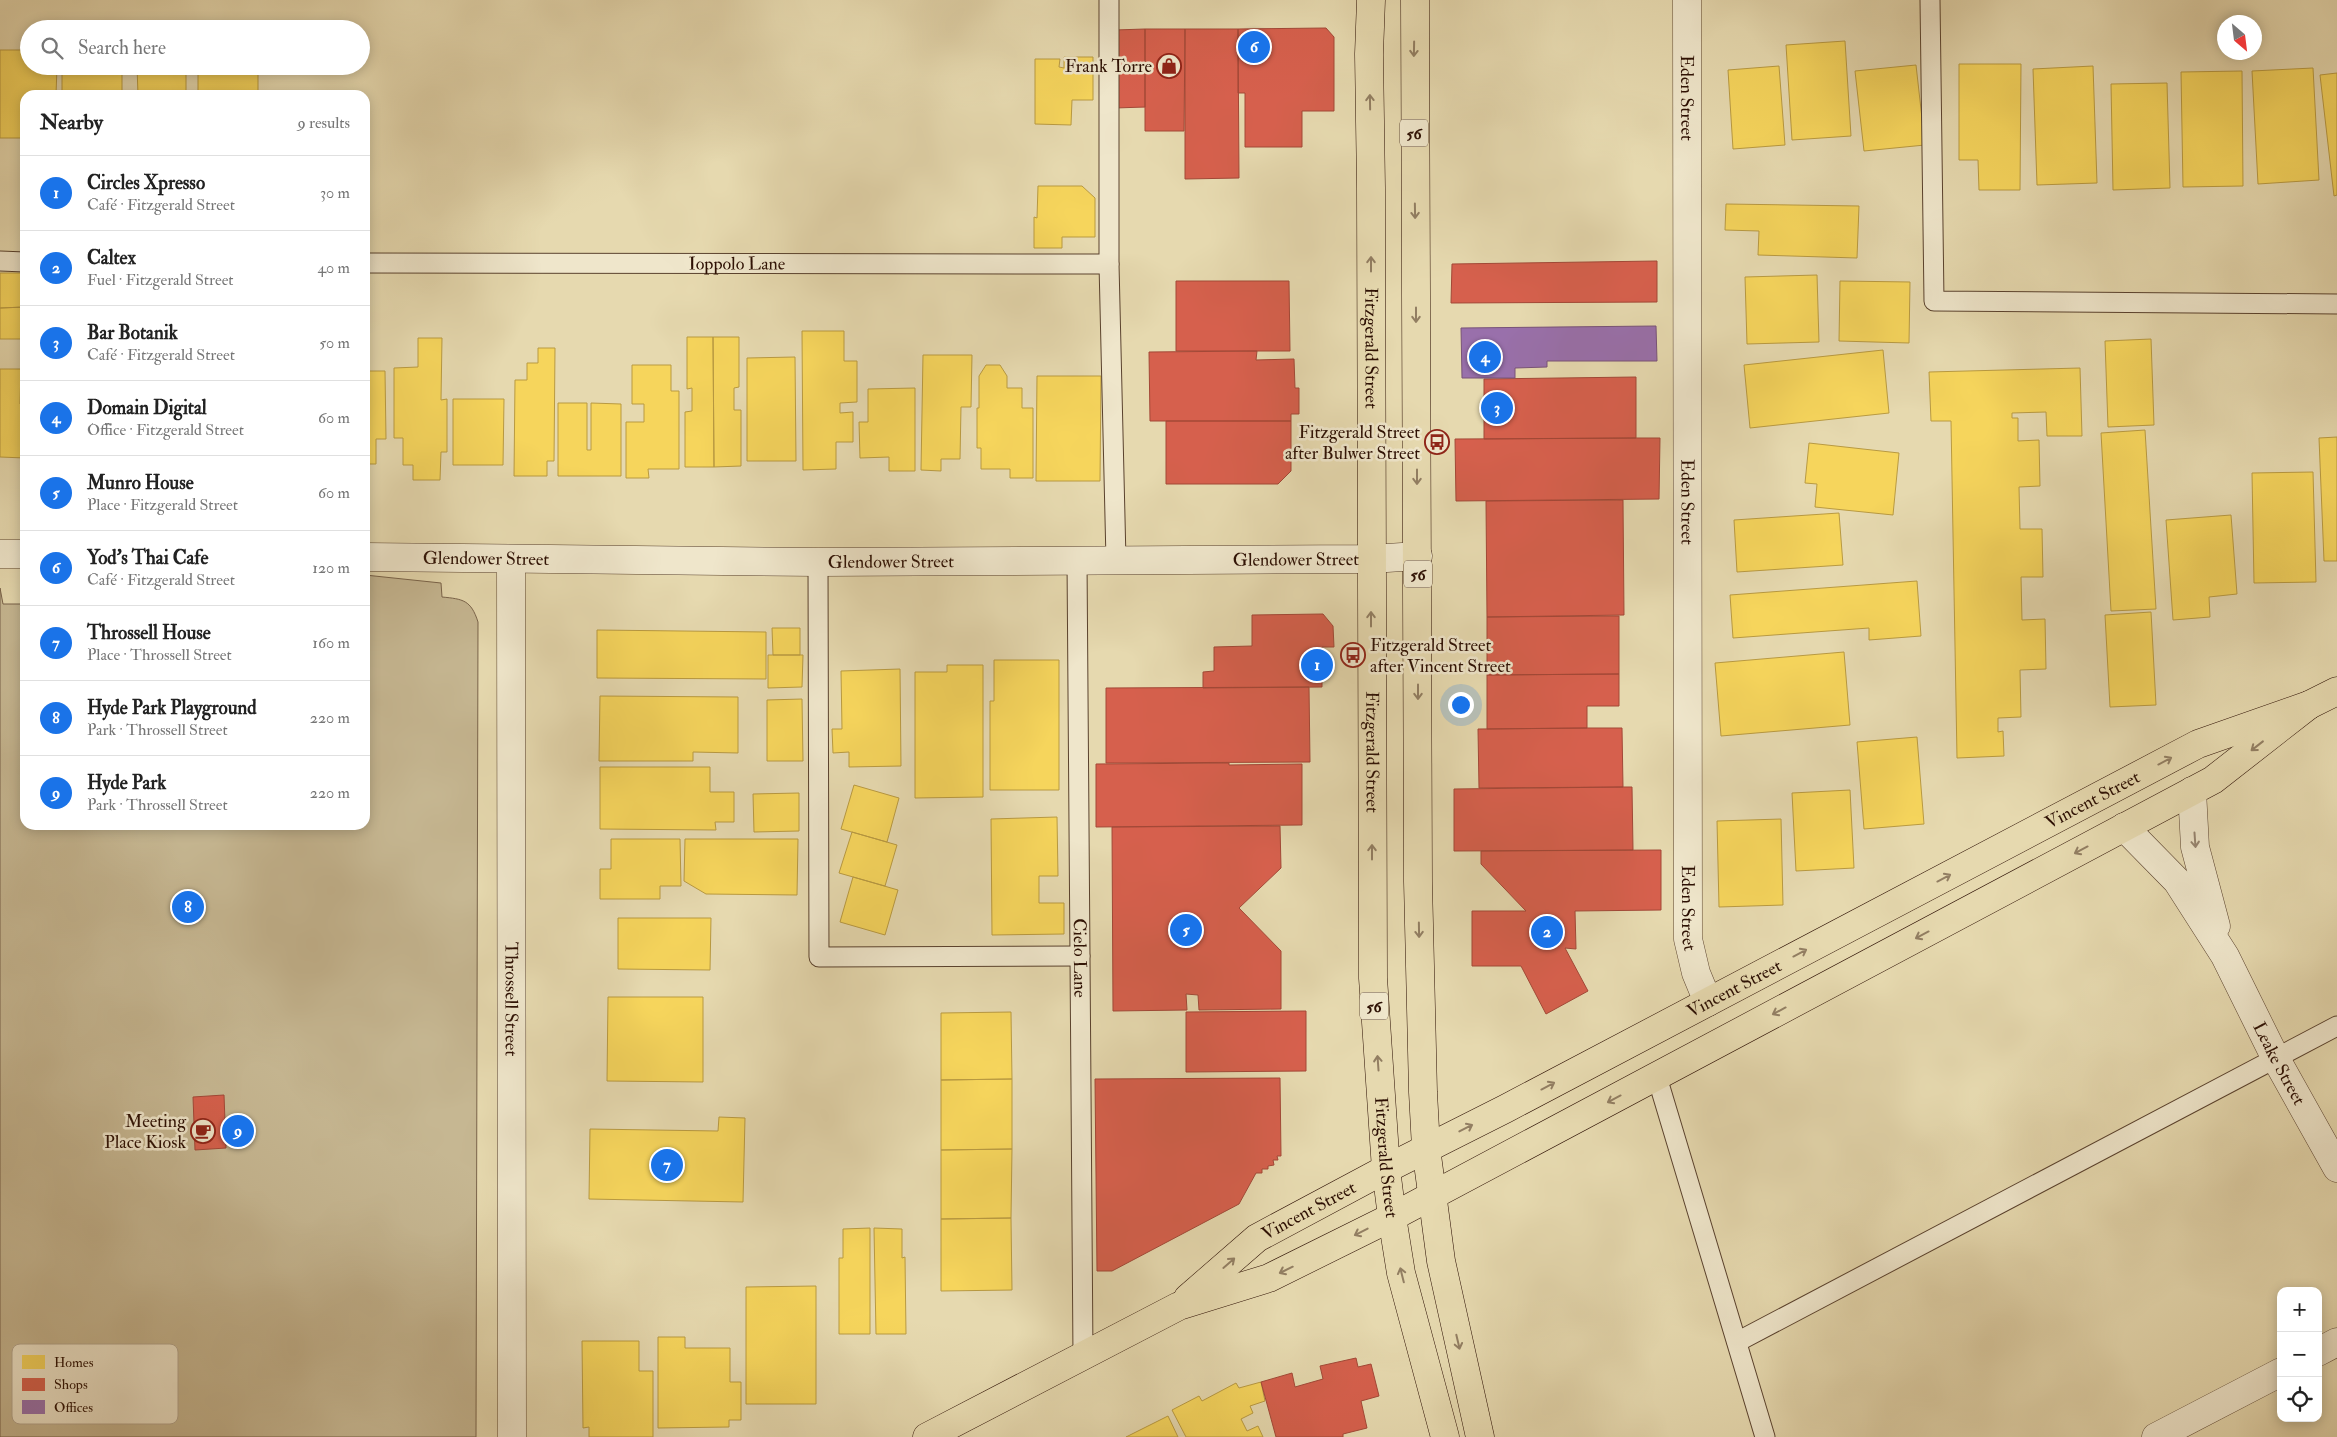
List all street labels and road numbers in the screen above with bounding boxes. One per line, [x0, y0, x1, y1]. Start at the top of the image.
street label: Eden Street [1675, 55, 1698, 141]
road number: 56 [1400, 120, 1428, 146]
street label: Ioppolo Lane [689, 252, 786, 276]
street label: Fitzgerald Street [1359, 287, 1383, 409]
street label: Eden Street [1675, 459, 1699, 545]
street label: Glendower Street [423, 547, 549, 571]
street label: Glendower Street [1233, 548, 1359, 572]
street label: Glendower Street [828, 550, 954, 574]
road number: 56 [1404, 560, 1432, 588]
street label: Fitzgerald Street [1360, 691, 1384, 813]
street label: Vincent Street [2041, 766, 2144, 834]
street label: Eden Street [1676, 865, 1701, 954]
street label: Cielo Lane [1068, 918, 1091, 998]
street label: Throssell Street [499, 942, 523, 1056]
street label: Vincent Street [1683, 954, 1786, 1023]
road number: 56 [1360, 992, 1388, 1019]
street label: Leake Street [2247, 1018, 2311, 1109]
street label: Fitzgerald Street [1369, 1096, 1403, 1220]
street label: Vincent Street [1258, 1176, 1360, 1245]

